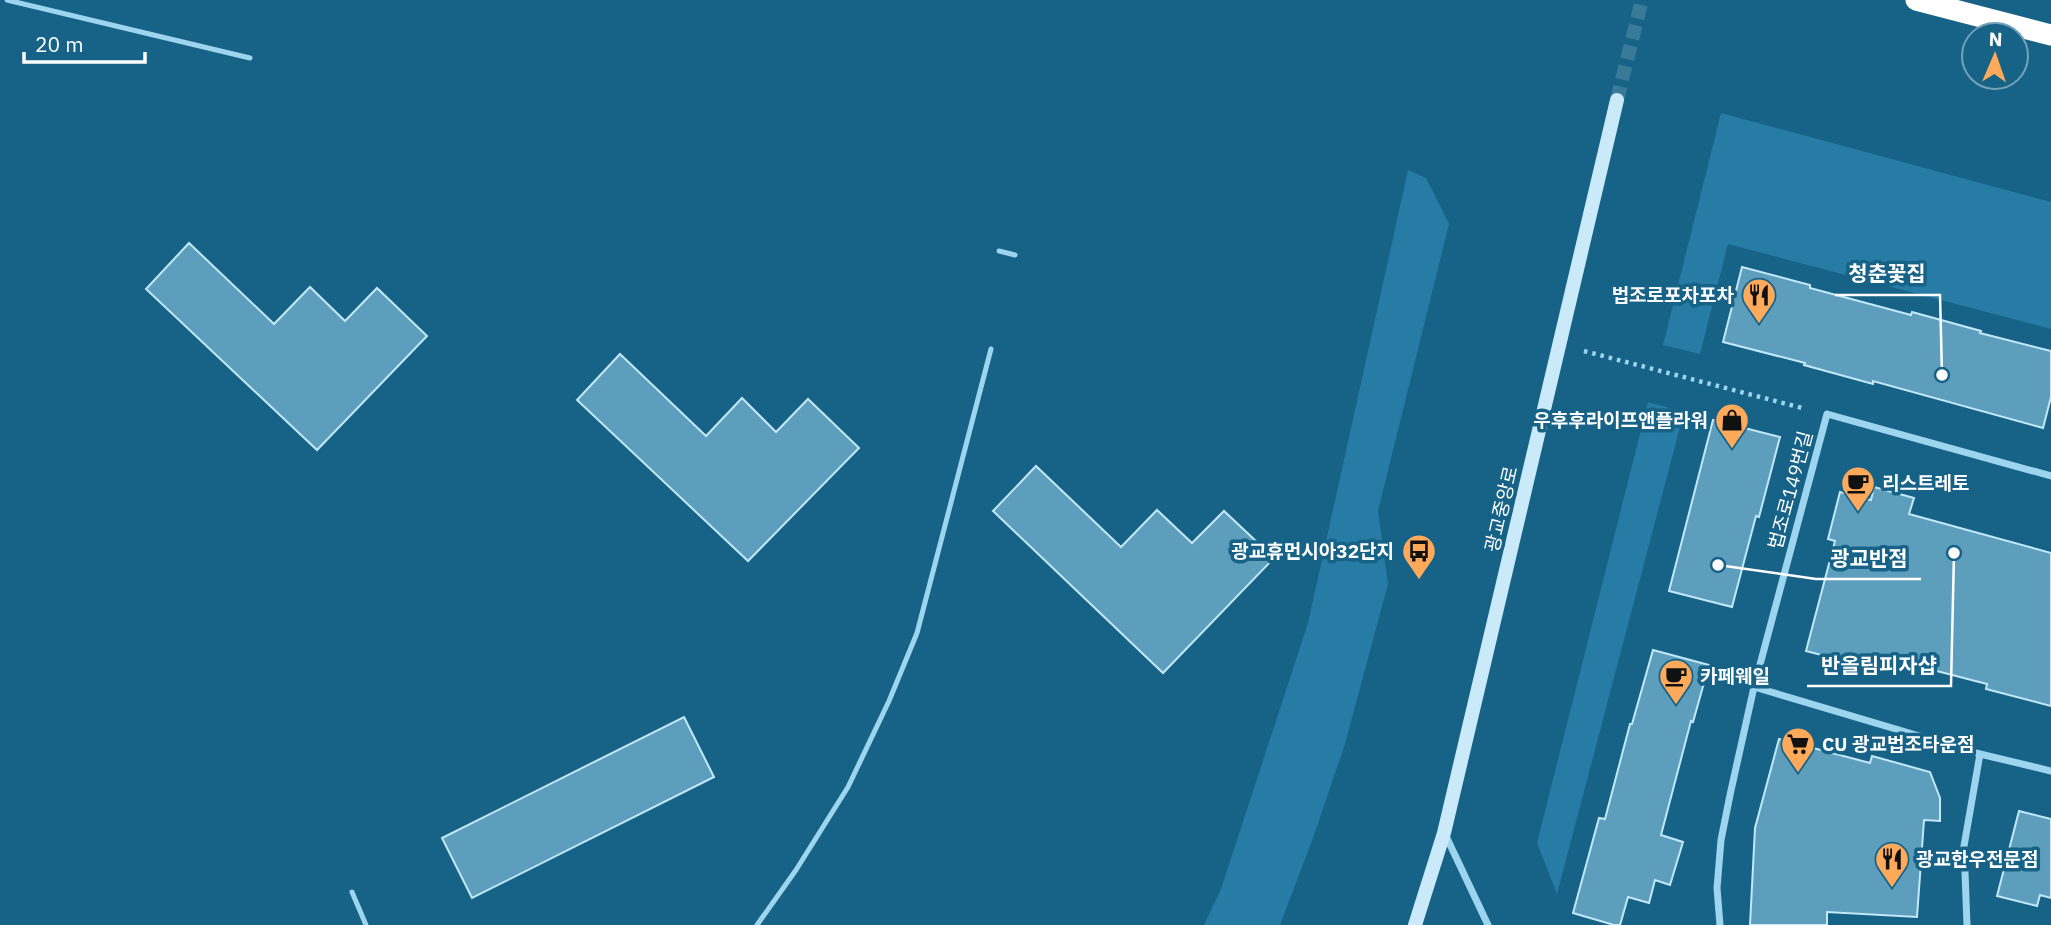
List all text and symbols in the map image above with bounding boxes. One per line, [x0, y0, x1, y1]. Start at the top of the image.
scale bar [24, 21, 145, 65]
north arrow [1960, 21, 2030, 91]
text: N [1988, 27, 2003, 51]
text: 20 m [35, 30, 84, 58]
callout: 청춘꽃집 [1835, 253, 1940, 295]
text: 청춘꽃집 [1848, 259, 1926, 287]
restaurant icon: 법조로포차포차 [1740, 276, 1778, 325]
place label: 법조로포차포차 [1612, 283, 1735, 307]
shop icon: 우후후라이프앤플라워 [1713, 401, 1751, 450]
place label: 우후후라이프앤플라워 [1533, 408, 1708, 432]
street label: 법조로149번길 [1763, 428, 1817, 552]
street label: 광교중앙로 [1479, 464, 1523, 554]
cafe icon: 리스트레토 [1839, 464, 1877, 513]
place label: 리스트레토 [1882, 471, 1969, 495]
bus stop icon: 광교휴먼시아32단지 [1400, 532, 1438, 581]
callout: 광교반점 [1816, 537, 1921, 579]
place label: 광교휴먼시아32단지 [1231, 539, 1394, 563]
text: 광교반점 [1830, 544, 1908, 572]
callout: 반올림피자샵 [1807, 644, 1951, 686]
text: 반올림피자샵 [1821, 651, 1937, 679]
cafe icon: 카페웨일 [1657, 657, 1695, 706]
place label: 카페웨일 [1700, 664, 1770, 688]
supermarket icon: CU 광교법조타운점 [1779, 725, 1817, 774]
place label: CU 광교법조타운점 [1822, 732, 1974, 756]
restaurant icon: 광교한우전문점 [1873, 840, 1911, 889]
place label: 광교한우전문점 [1916, 847, 2038, 871]

